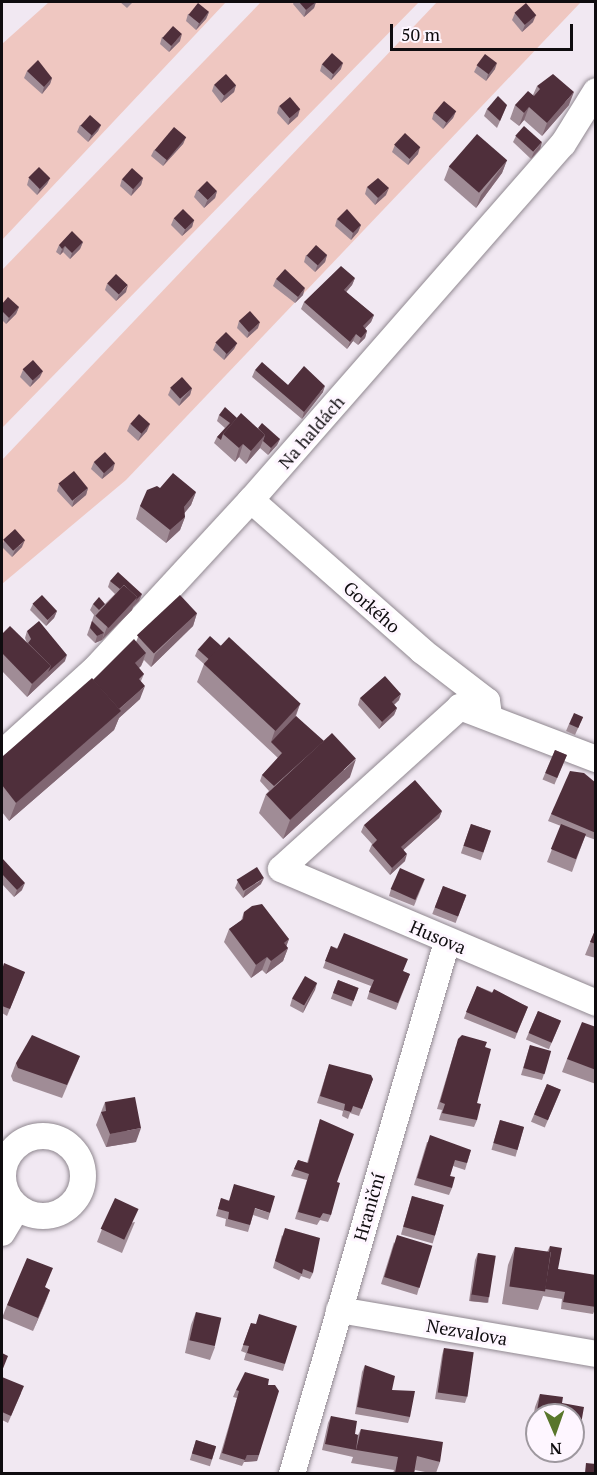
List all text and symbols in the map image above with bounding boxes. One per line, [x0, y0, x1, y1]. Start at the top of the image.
scale bar [393, 12, 576, 50]
text: 50 m [401, 22, 440, 46]
street label: Na haldách [273, 391, 349, 473]
street label: Gorkého [339, 577, 405, 637]
street label: Husova [407, 916, 469, 958]
street label: Hraniční [349, 1171, 389, 1243]
street label: Nezvalova [425, 1314, 509, 1350]
north arrow [525, 1403, 585, 1463]
text: N [549, 1438, 562, 1460]

